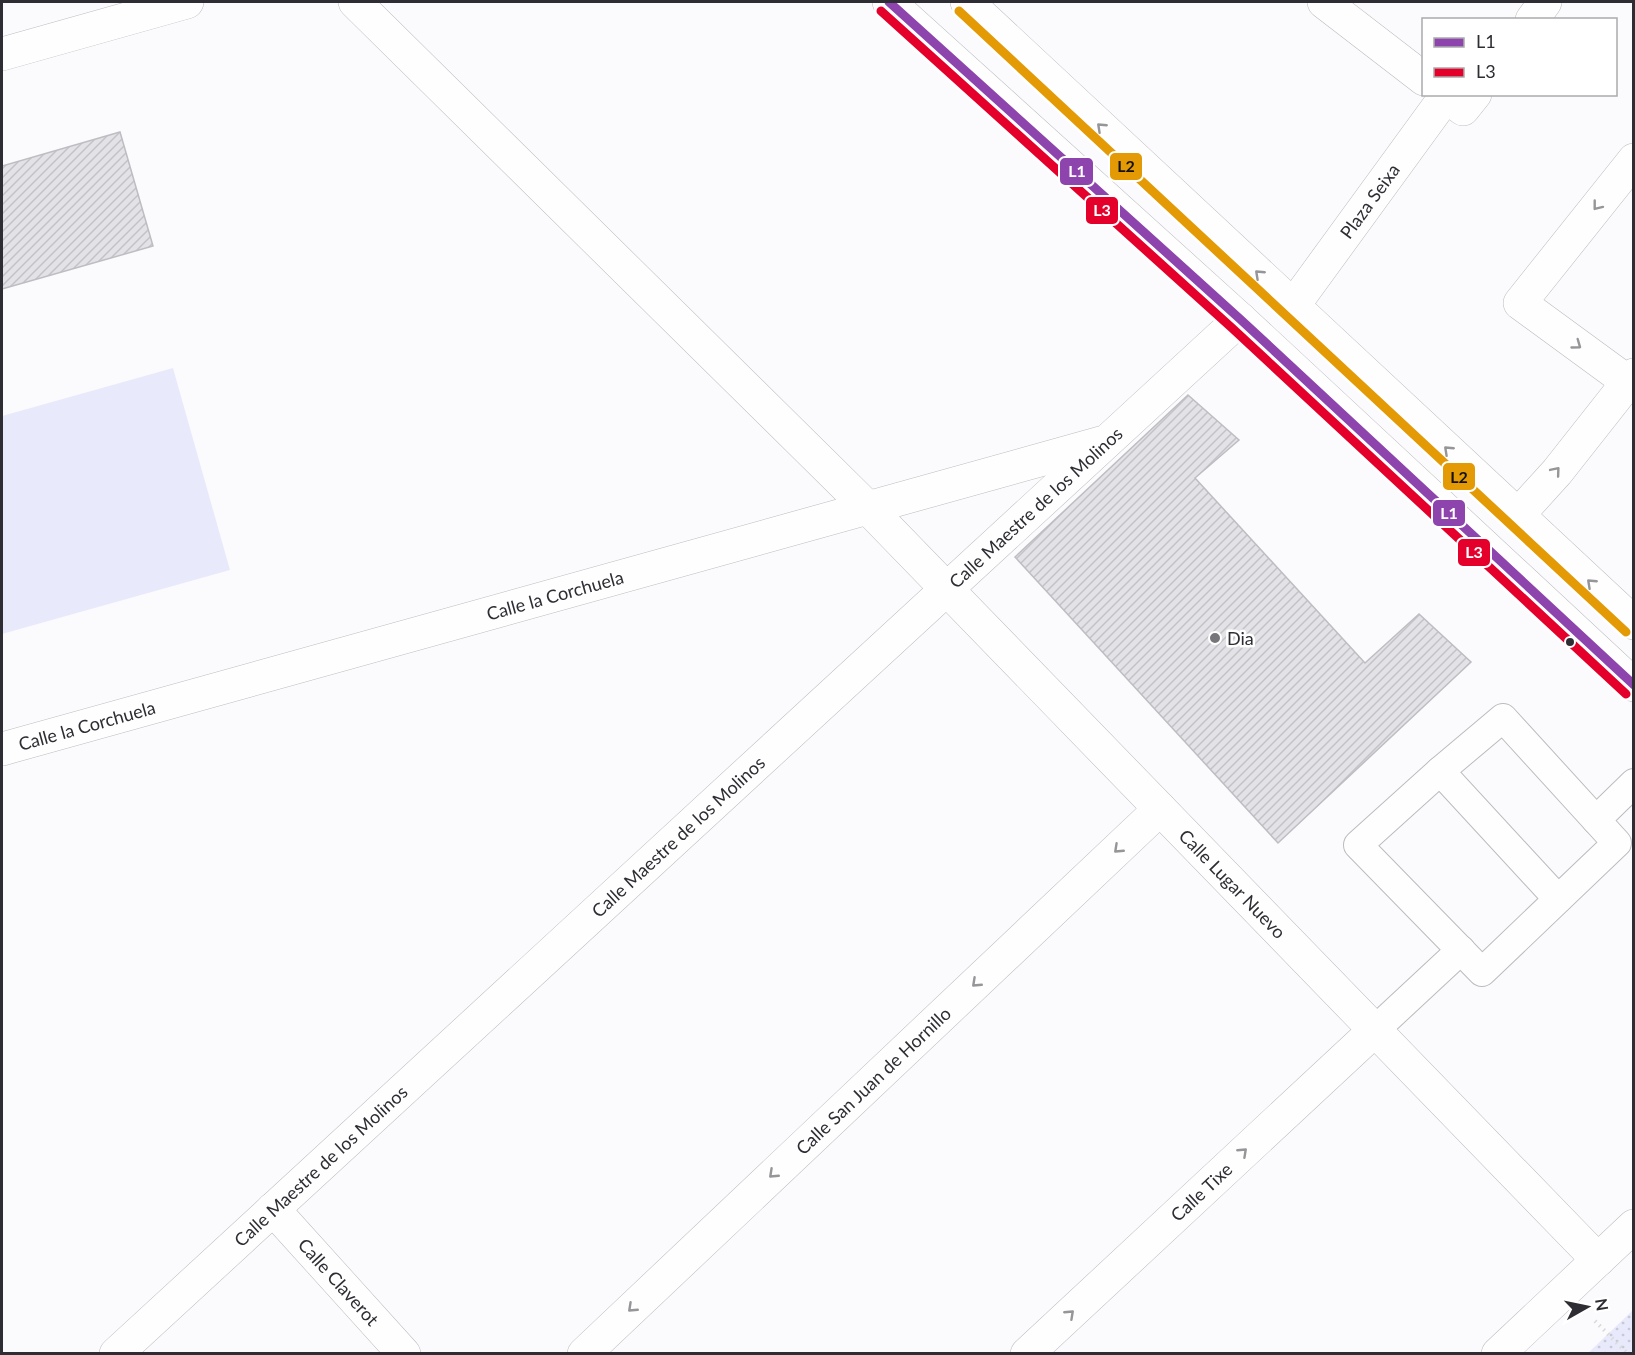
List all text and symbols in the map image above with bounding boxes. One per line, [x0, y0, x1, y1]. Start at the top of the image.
legend [1422, 18, 1617, 96]
text: L1 [1476, 30, 1496, 52]
text: L3 [1476, 60, 1496, 82]
one-way arrow [1098, 123, 1108, 134]
line badge: L2 [1109, 152, 1143, 181]
text: L2 [1117, 156, 1135, 175]
line badge: L1 [1059, 157, 1094, 186]
street label: Plaza Seixa [1335, 159, 1404, 243]
text: L1 [1068, 161, 1086, 180]
line badge: L3 [1085, 196, 1119, 225]
one-way arrow [1594, 199, 1605, 210]
text: L3 [1093, 200, 1111, 219]
one-way arrow [1256, 270, 1266, 281]
one-way arrow [1570, 338, 1581, 349]
street label: Calle Maestre de los Molinos [944, 422, 1127, 592]
one-way arrow [1444, 446, 1455, 457]
line badge: L2 [1442, 462, 1476, 491]
text: L2 [1450, 467, 1468, 486]
one-way arrow [1549, 467, 1560, 478]
line badge: L1 [1432, 499, 1466, 527]
text: L1 [1440, 503, 1458, 522]
line badge: L3 [1457, 538, 1491, 567]
text: L3 [1465, 542, 1483, 561]
street label: Calle la Corchuela [484, 566, 626, 625]
one-way arrow [1587, 579, 1597, 590]
place label: Dia [1227, 627, 1254, 649]
marker: Dia [1208, 631, 1222, 645]
unlabelled marker [1564, 636, 1576, 648]
street label: Calle la Corchuela [16, 696, 158, 755]
street label: Calle Maestre de los Molinos [587, 751, 769, 922]
street label: Calle Lugar Nuevo [1175, 824, 1291, 943]
one-way arrow [1114, 842, 1124, 853]
one-way arrow [972, 976, 983, 987]
street label: Calle San Juan de Hornillo [791, 1002, 955, 1159]
street label: Calle Maestre de los Molinos [229, 1080, 412, 1251]
one-way arrow [1237, 1148, 1247, 1159]
street label: Calle Tixe [1166, 1158, 1237, 1226]
one-way arrow [770, 1167, 781, 1178]
street label: Calle Claverot [294, 1234, 384, 1330]
north arrow [1557, 1277, 1617, 1337]
text: N [1592, 1297, 1613, 1312]
one-way arrow [628, 1301, 639, 1312]
one-way arrow [1063, 1310, 1074, 1321]

